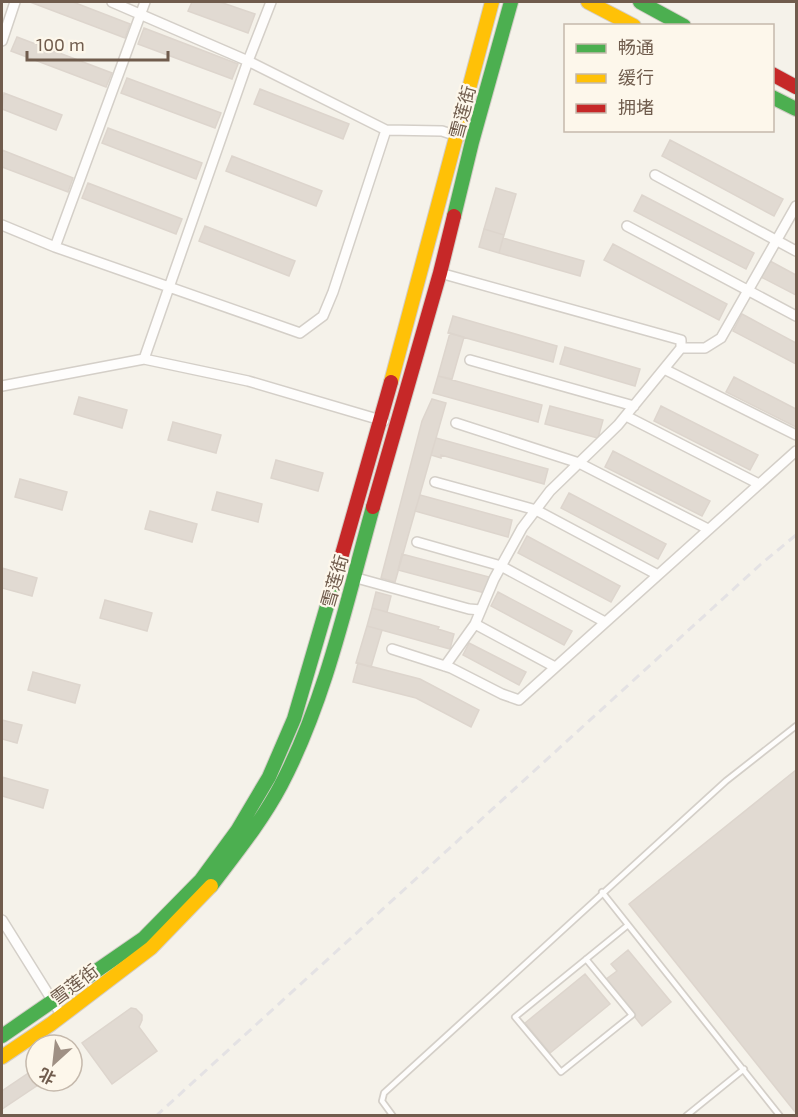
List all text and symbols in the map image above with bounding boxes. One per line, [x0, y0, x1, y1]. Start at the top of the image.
scale bar [27, 24, 168, 62]
legend [564, 24, 774, 132]
text: 100 m [36, 33, 85, 55]
text: 畅通 [618, 36, 654, 58]
text: 缓行 [618, 66, 654, 88]
street label: 雪莲街 [444, 83, 480, 141]
text: 拥堵 [618, 96, 654, 118]
street label: 雪莲街 [316, 552, 352, 610]
street label: 雪莲街 [46, 959, 102, 1009]
north arrow [24, 1033, 84, 1093]
text: 北 [36, 1065, 58, 1089]

